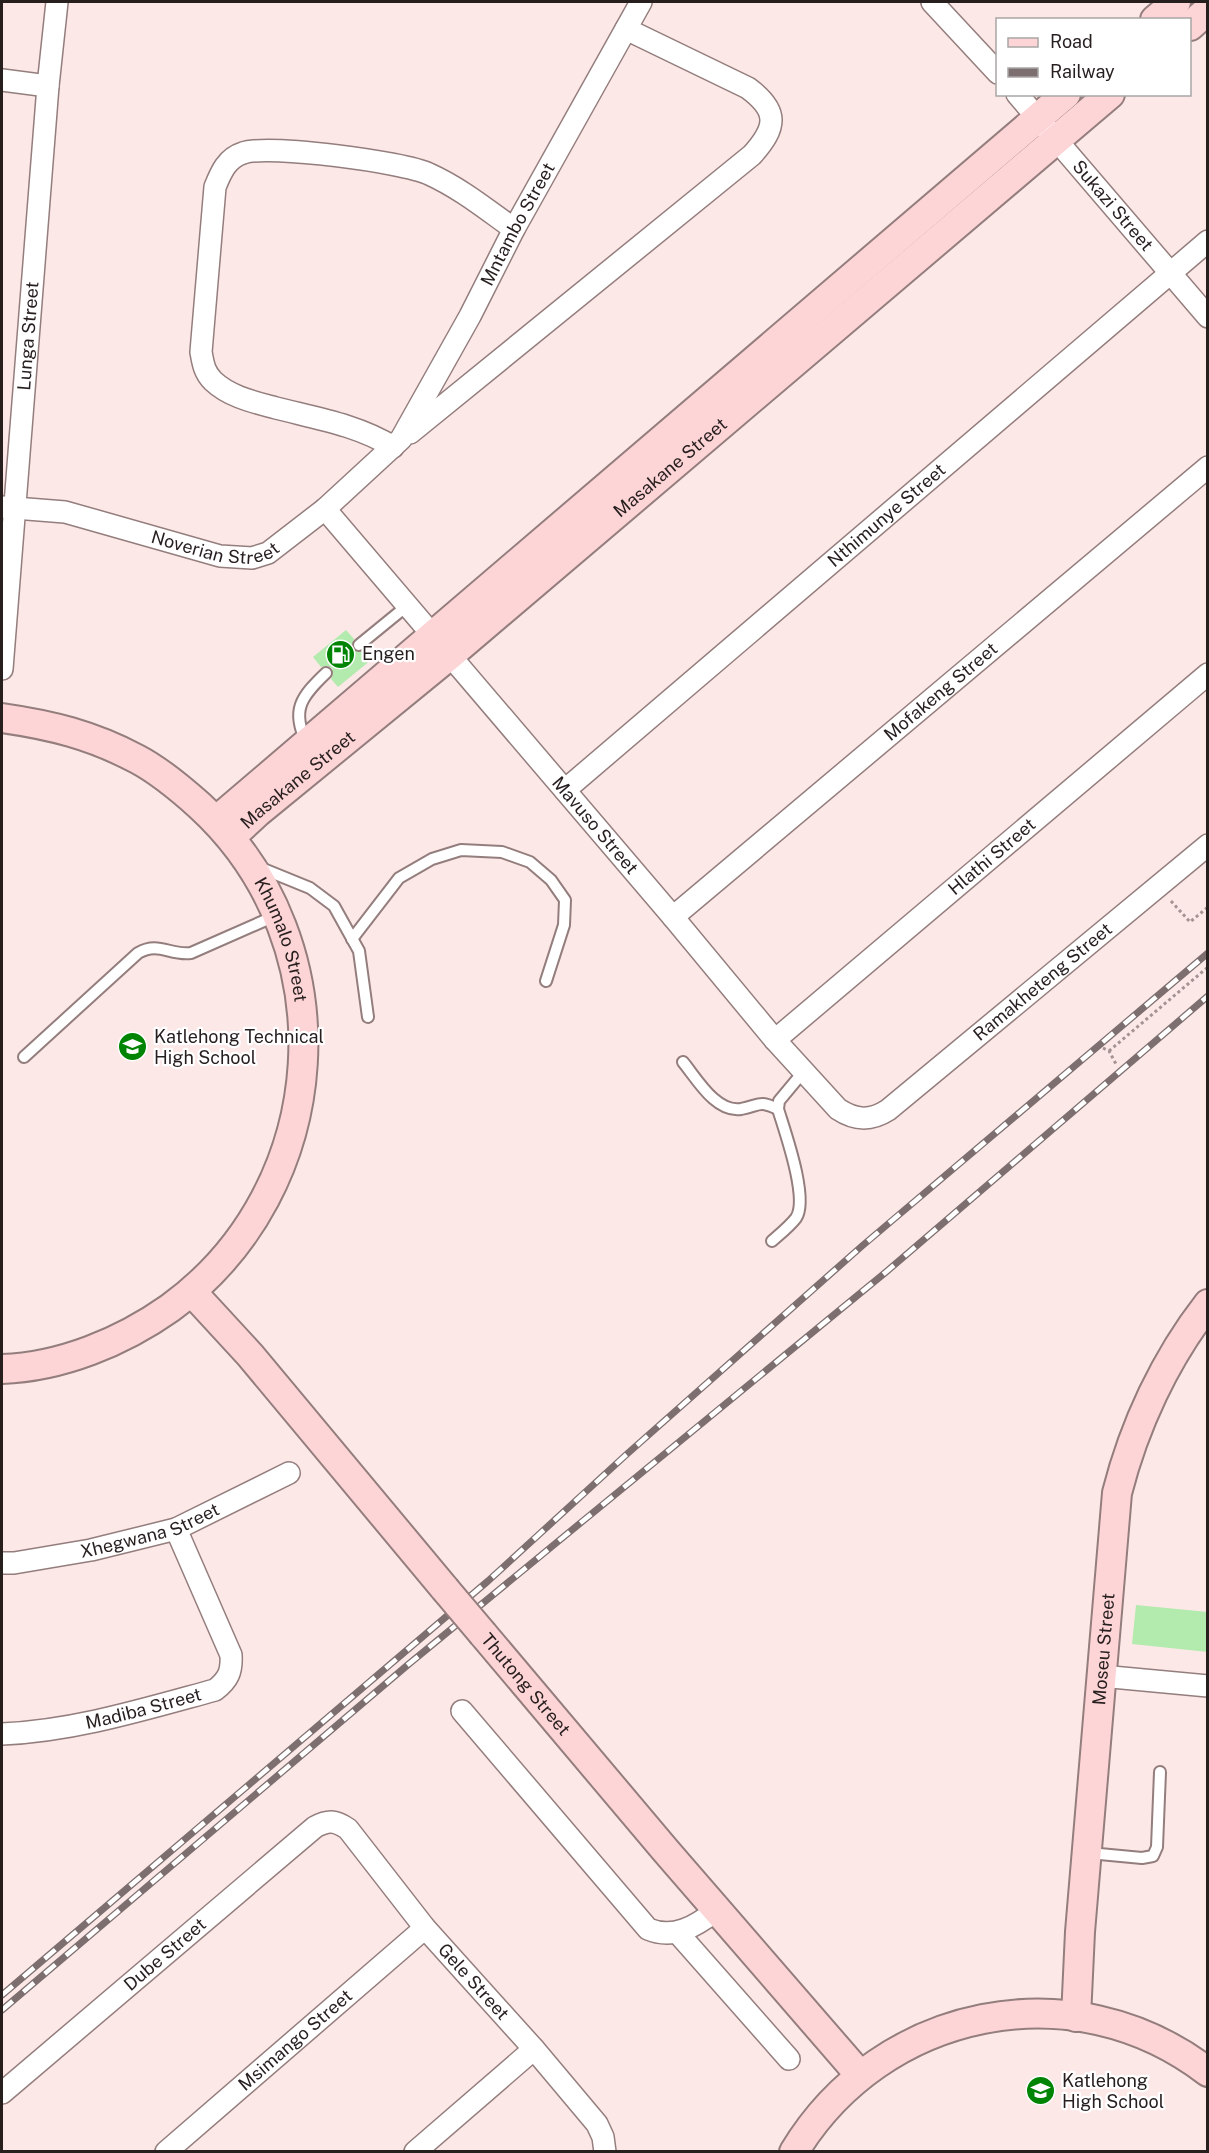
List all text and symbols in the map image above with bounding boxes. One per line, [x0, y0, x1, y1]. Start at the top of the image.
legend [996, 18, 1191, 96]
text: Road [1050, 31, 1093, 52]
text: Railway [1050, 61, 1115, 82]
street label: Sukazi Street [1068, 156, 1158, 255]
street label: Mntambo Street [476, 159, 559, 289]
street label: Lunga Street [13, 281, 43, 391]
street label: Masakane Street [609, 413, 731, 521]
street label: Nthimunye Street [823, 459, 950, 571]
street label: Noverian Street [149, 526, 283, 568]
fuel station icon: Engen [325, 638, 357, 670]
street label: Mofakeng Street [880, 638, 1001, 745]
place label: Engen [362, 643, 415, 664]
street label: Masakane Street [236, 726, 359, 833]
street label: Mavuso Street [548, 772, 643, 878]
street label: Hlathi Street [944, 814, 1039, 899]
street label: Khumalo Street [250, 873, 312, 1003]
street label: Ramakheteng Street [969, 918, 1116, 1045]
place label: Katlehong Technical High School [154, 1026, 324, 1068]
school or university icon: Katlehong Technical High School [117, 1031, 149, 1063]
street label: Xhegwana Street [79, 1498, 223, 1562]
street label: Moseu Street [1088, 1592, 1119, 1706]
street label: Thutong Street [477, 1629, 575, 1739]
street label: Madiba Street [83, 1683, 204, 1733]
street label: Dube Street [119, 1913, 210, 1995]
street label: Gele Street [434, 1939, 514, 2024]
street label: Msimango Street [234, 1985, 356, 2095]
place label: Katlehong High School [1062, 2070, 1164, 2112]
school or university icon: Katlehong High School [1025, 2075, 1057, 2107]

